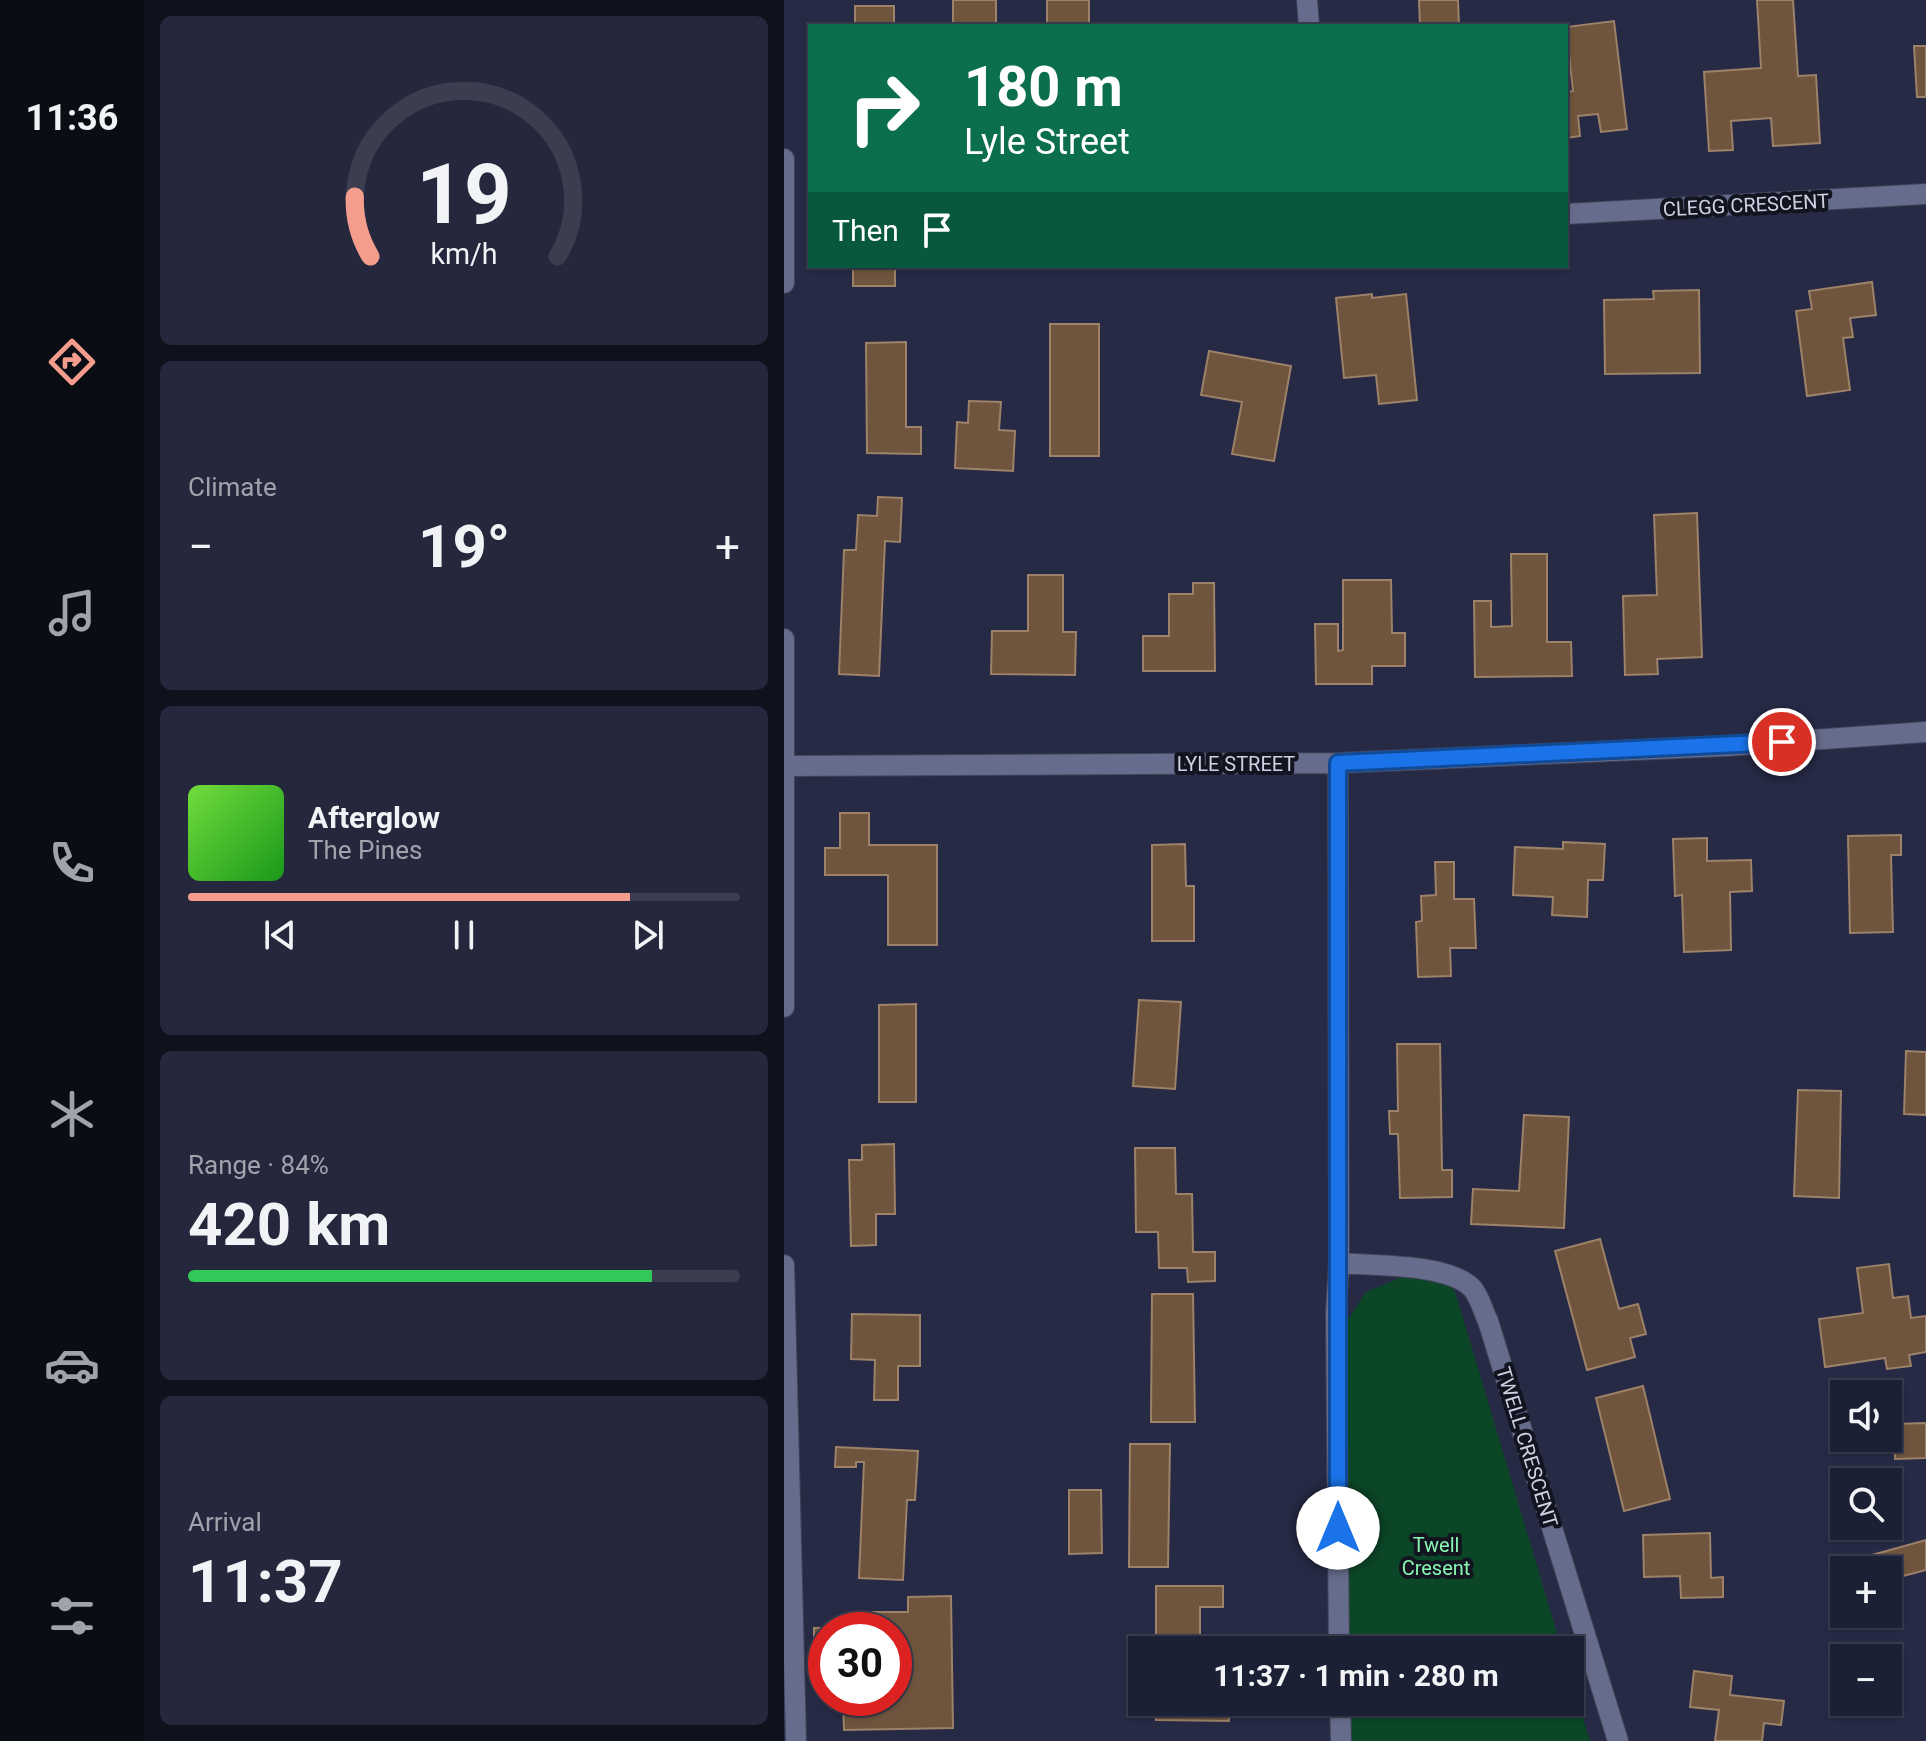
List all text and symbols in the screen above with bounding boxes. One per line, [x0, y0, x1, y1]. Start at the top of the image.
text: 180 m [964, 54, 1123, 120]
icon: right [832, 56, 936, 160]
text: 11:36 [26, 97, 118, 139]
text: Lyle Street [964, 121, 1130, 163]
text: 19 [416, 145, 512, 242]
street label: CLEGG CRESCENT [1662, 189, 1830, 221]
icon: arrive [915, 208, 959, 252]
text: Then [832, 213, 899, 248]
text: km/h [430, 237, 498, 271]
icon: directions [44, 334, 100, 390]
text: Climate [188, 472, 277, 502]
text: 19° [418, 511, 510, 582]
text: − [188, 521, 213, 573]
text: + [715, 521, 740, 573]
icon: music [44, 585, 100, 641]
pin [1748, 708, 1816, 776]
icon: arrive [1760, 720, 1804, 764]
street label: LYLE STREET [1177, 752, 1295, 776]
text: Afterglow [308, 800, 440, 835]
icon: phone [44, 835, 100, 891]
text: The Pines [308, 835, 422, 865]
icon: previous [258, 913, 302, 957]
icon: pause [442, 913, 486, 957]
icon: next [626, 913, 670, 957]
icon: climate [44, 1086, 100, 1142]
text: Range · 84% [188, 1150, 329, 1180]
text: 420 km [188, 1189, 390, 1260]
icon: car [44, 1337, 100, 1393]
street label: TWELL CRESCENT [1491, 1364, 1563, 1530]
map controls [1830, 1380, 1902, 1716]
button: sound [1830, 1380, 1902, 1452]
button: search [1830, 1468, 1902, 1540]
position arrow [1296, 1486, 1380, 1570]
text: Arrival [188, 1507, 262, 1537]
park label: Twell Cresent [1402, 1533, 1470, 1580]
text: 11:37 [188, 1546, 343, 1617]
button: + [1830, 1556, 1902, 1628]
icon: filters [44, 1588, 100, 1644]
speed limit sign: 30 [808, 1612, 912, 1716]
button: − [1830, 1644, 1902, 1716]
text: 11:37 · 1 min · 280 m [1213, 1658, 1499, 1693]

